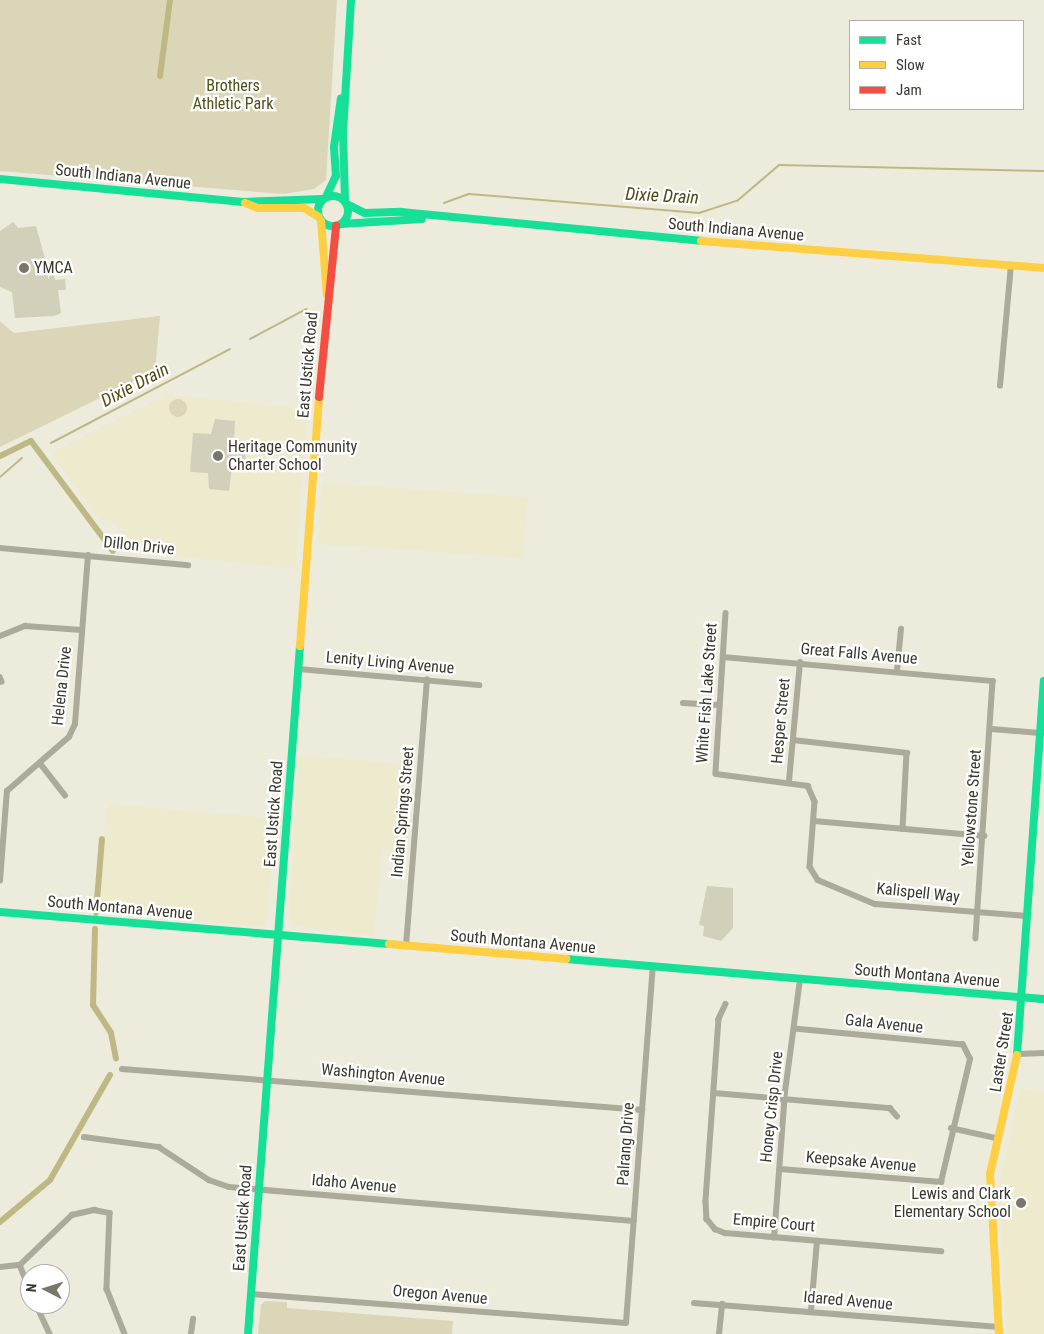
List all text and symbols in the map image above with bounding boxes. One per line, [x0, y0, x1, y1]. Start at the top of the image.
legend [849, 20, 1024, 110]
text: Fast [896, 31, 921, 49]
text: Slow [896, 56, 925, 74]
park label: Brothers Athletic Park [193, 76, 273, 114]
text: Jam [896, 81, 922, 99]
street label: South Indiana Avenue [54, 160, 192, 194]
water label: Dixie Drain [625, 183, 699, 209]
street label: South Indiana Avenue [667, 214, 805, 246]
place label: YMCA [34, 258, 73, 278]
marker: YMCA [18, 262, 30, 274]
street label: East Ustick Road [294, 311, 322, 419]
water label: Dixie Drain [97, 358, 173, 412]
place label: Heritage Community Charter School [228, 437, 357, 475]
marker: Heritage Community Charter School [212, 450, 224, 462]
street label: Dillon Drive [102, 533, 176, 559]
street label: White Fish Lake Street [693, 622, 721, 764]
street label: Great Falls Avenue [800, 639, 918, 669]
street label: Helena Drive [48, 645, 76, 727]
street label: Lenity Living Avenue [325, 648, 455, 678]
street label: Hesper Street [768, 677, 794, 765]
street label: Indian Springs Street [388, 746, 418, 878]
street label: Yellowstone Street [958, 749, 986, 867]
street label: East Ustick Road [261, 760, 287, 868]
street label: Kalispell Way [875, 879, 961, 907]
street label: South Montana Avenue [47, 892, 193, 924]
street label: South Montana Avenue [450, 926, 596, 958]
street label: South Montana Avenue [854, 960, 1000, 992]
street label: Gala Avenue [844, 1010, 924, 1038]
street label: Laster Street [986, 1011, 1018, 1093]
street label: Honey Crisp Drive [757, 1050, 787, 1164]
street label: Washington Avenue [320, 1060, 446, 1090]
street label: Palrang Drive [614, 1102, 638, 1186]
street label: Keepsake Avenue [805, 1148, 917, 1176]
street label: East Ustick Road [230, 1164, 256, 1272]
street label: Idaho Avenue [311, 1171, 397, 1197]
place label: Lewis and Clark Elementary School [894, 1184, 1011, 1222]
marker: Lewis and Clark Elementary School [1015, 1197, 1027, 1209]
street label: Empire Court [732, 1210, 816, 1236]
north arrow [20, 1264, 70, 1314]
street label: Oregon Avenue [392, 1281, 488, 1309]
text: N [23, 1283, 39, 1293]
street label: Idared Avenue [803, 1288, 893, 1314]

